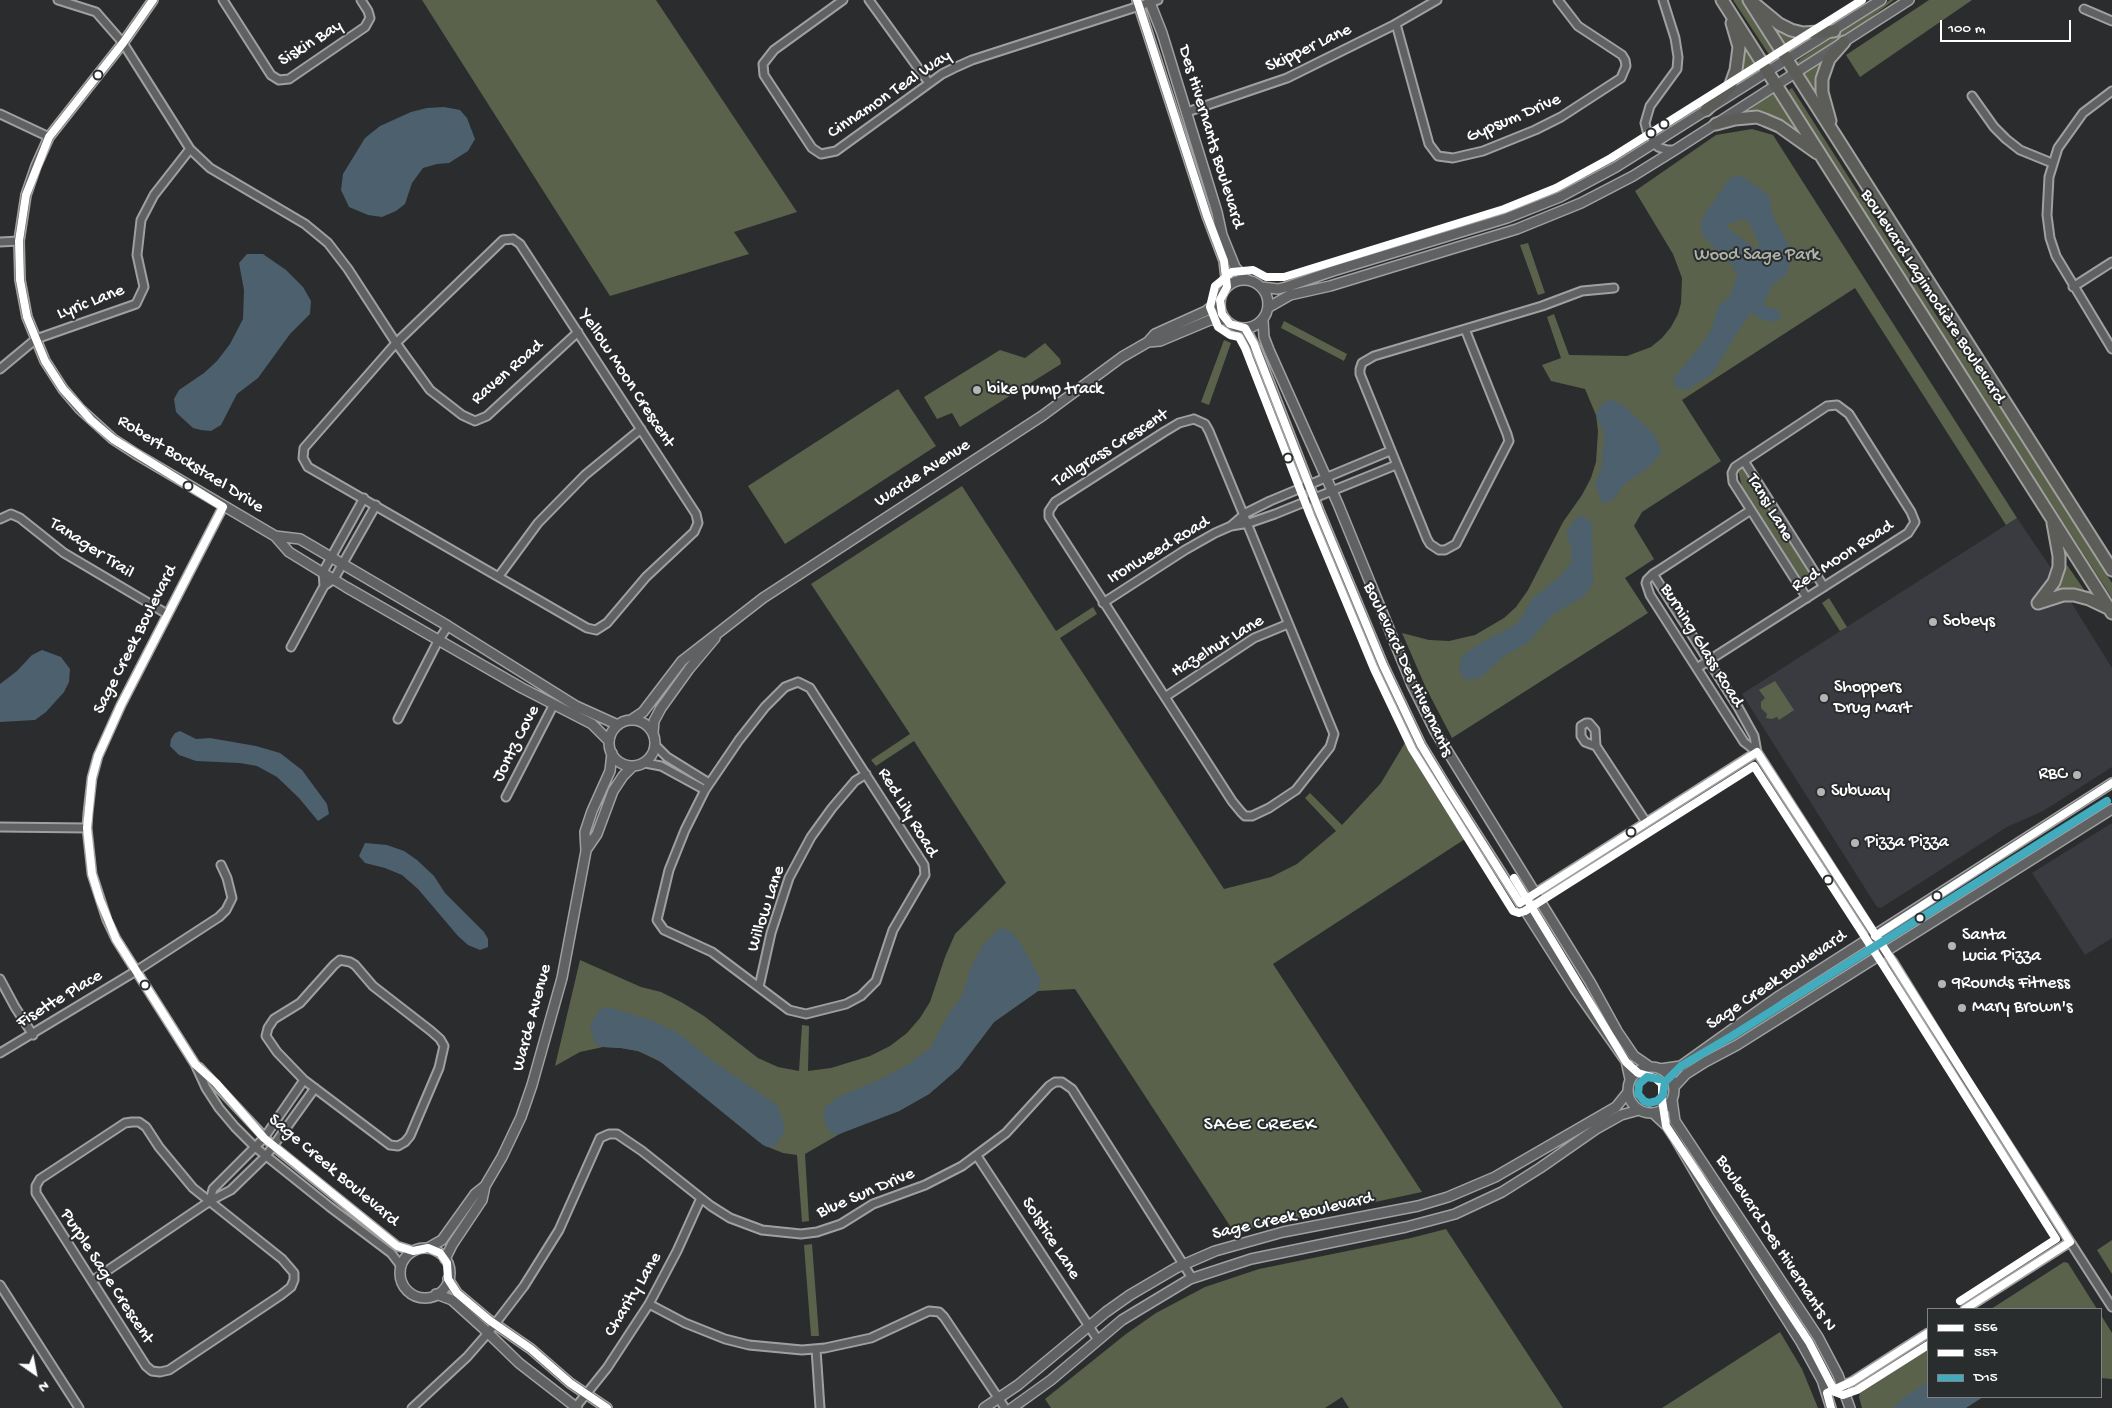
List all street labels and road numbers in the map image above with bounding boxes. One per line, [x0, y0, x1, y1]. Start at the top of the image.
street label: Siskin Bay [275, 16, 347, 72]
street label: Skipper Lane [1263, 20, 1355, 78]
street label: Des Hivernants Boulevard [1172, 43, 1248, 231]
street label: Cinnamon Teal Way [824, 46, 956, 144]
street label: Gypsum Drive [1464, 89, 1564, 149]
street label: Boulevard Lagimodière Boulevard [1855, 186, 2009, 408]
street label: Lyric Lane [54, 280, 128, 326]
street label: Yellow Moon Crescent [573, 306, 679, 452]
street label: Raven Road [467, 336, 549, 410]
street label: Tallgrass Crescent [1049, 405, 1173, 493]
street label: Robert Bockstael Drive [113, 411, 267, 519]
street label: Warde Avenue [871, 435, 975, 513]
street label: Tansi Lane [1741, 470, 1797, 546]
street label: Ironweed Road [1104, 512, 1214, 590]
street label: Tanager Trail [45, 514, 137, 584]
street label: Red Moon Road [1788, 516, 1898, 598]
street label: Sage Creek Boulevard [89, 562, 183, 718]
street label: Boulevard Des Hivernants [1357, 579, 1457, 761]
street label: Burning Glass Road [1654, 580, 1748, 712]
street label: Hazelnut Lane [1168, 611, 1268, 683]
street label: Jontz Cove [488, 702, 546, 786]
street label: Red Lily Road [872, 764, 942, 862]
street label: Willow Lane [743, 863, 791, 955]
street label: Sage Creek Boulevard [1703, 926, 1851, 1036]
street label: Warde Avenue [508, 962, 558, 1074]
street label: Fisette Place [13, 966, 107, 1034]
street label: Sage Creek Boulevard [263, 1110, 403, 1232]
street label: Boulevard Des Hivernants N [1710, 1152, 1840, 1336]
street label: Blue Sun Drive [814, 1164, 918, 1224]
street label: Sage Creek Boulevard [1211, 1188, 1375, 1246]
street label: Solstice Lane [1015, 1194, 1085, 1284]
street label: Purple Sage Crescent [54, 1205, 158, 1349]
street label: Charity Lane [600, 1249, 668, 1341]

